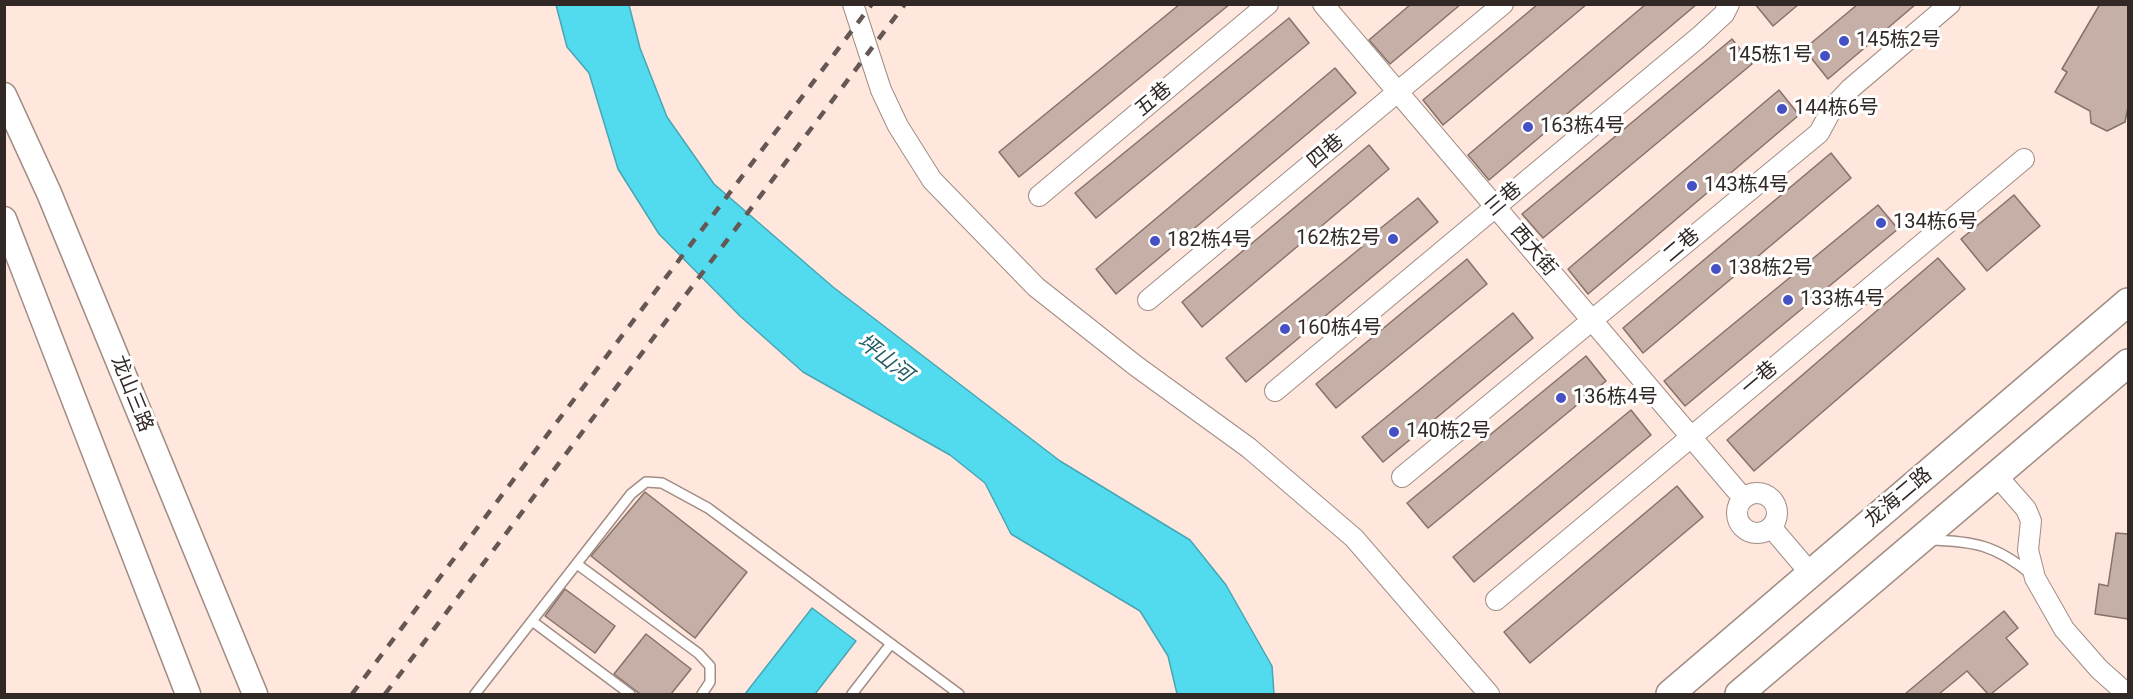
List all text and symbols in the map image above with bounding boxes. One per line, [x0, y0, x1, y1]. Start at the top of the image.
place label: 145栋2号 [1856, 29, 1941, 53]
marker: 145栋2号 [1837, 34, 1851, 48]
place label: 145栋1号 [1728, 44, 1813, 68]
marker: 145栋1号 [1818, 49, 1832, 63]
street label: 五巷 [1131, 78, 1177, 122]
place label: 144栋6号 [1794, 97, 1879, 121]
marker: 144栋6号 [1775, 102, 1789, 116]
place label: 163栋4号 [1540, 115, 1625, 139]
marker: 163栋4号 [1521, 120, 1535, 134]
street label: 四巷 [1303, 130, 1349, 174]
place label: 143栋4号 [1704, 174, 1789, 198]
street label: 三巷 [1481, 178, 1527, 222]
marker: 143栋4号 [1685, 179, 1699, 193]
place label: 134栋6号 [1893, 211, 1978, 235]
marker: 134栋6号 [1874, 216, 1888, 230]
street label: 西大街 [1505, 220, 1561, 282]
street label: 二巷 [1659, 224, 1705, 268]
place label: 162栋2号 [1296, 227, 1381, 251]
place label: 182栋4号 [1167, 229, 1252, 253]
marker: 162栋2号 [1386, 232, 1400, 246]
marker: 182栋4号 [1148, 234, 1162, 248]
place label: 138栋2号 [1728, 257, 1813, 281]
marker: 138栋2号 [1709, 262, 1723, 276]
place label: 133栋4号 [1800, 288, 1885, 312]
marker: 133栋4号 [1781, 293, 1795, 307]
place label: 160栋4号 [1297, 317, 1382, 341]
marker: 160栋4号 [1278, 322, 1292, 336]
water label: 坪山河 [851, 330, 917, 388]
street label: 龙山三路 [105, 352, 157, 436]
street label: 一巷 [1737, 357, 1783, 401]
place label: 136栋4号 [1573, 386, 1658, 410]
marker: 136栋4号 [1554, 391, 1568, 405]
place label: 140栋2号 [1406, 420, 1491, 444]
marker: 140栋2号 [1387, 425, 1401, 439]
street label: 龙海二路 [1861, 463, 1937, 533]

